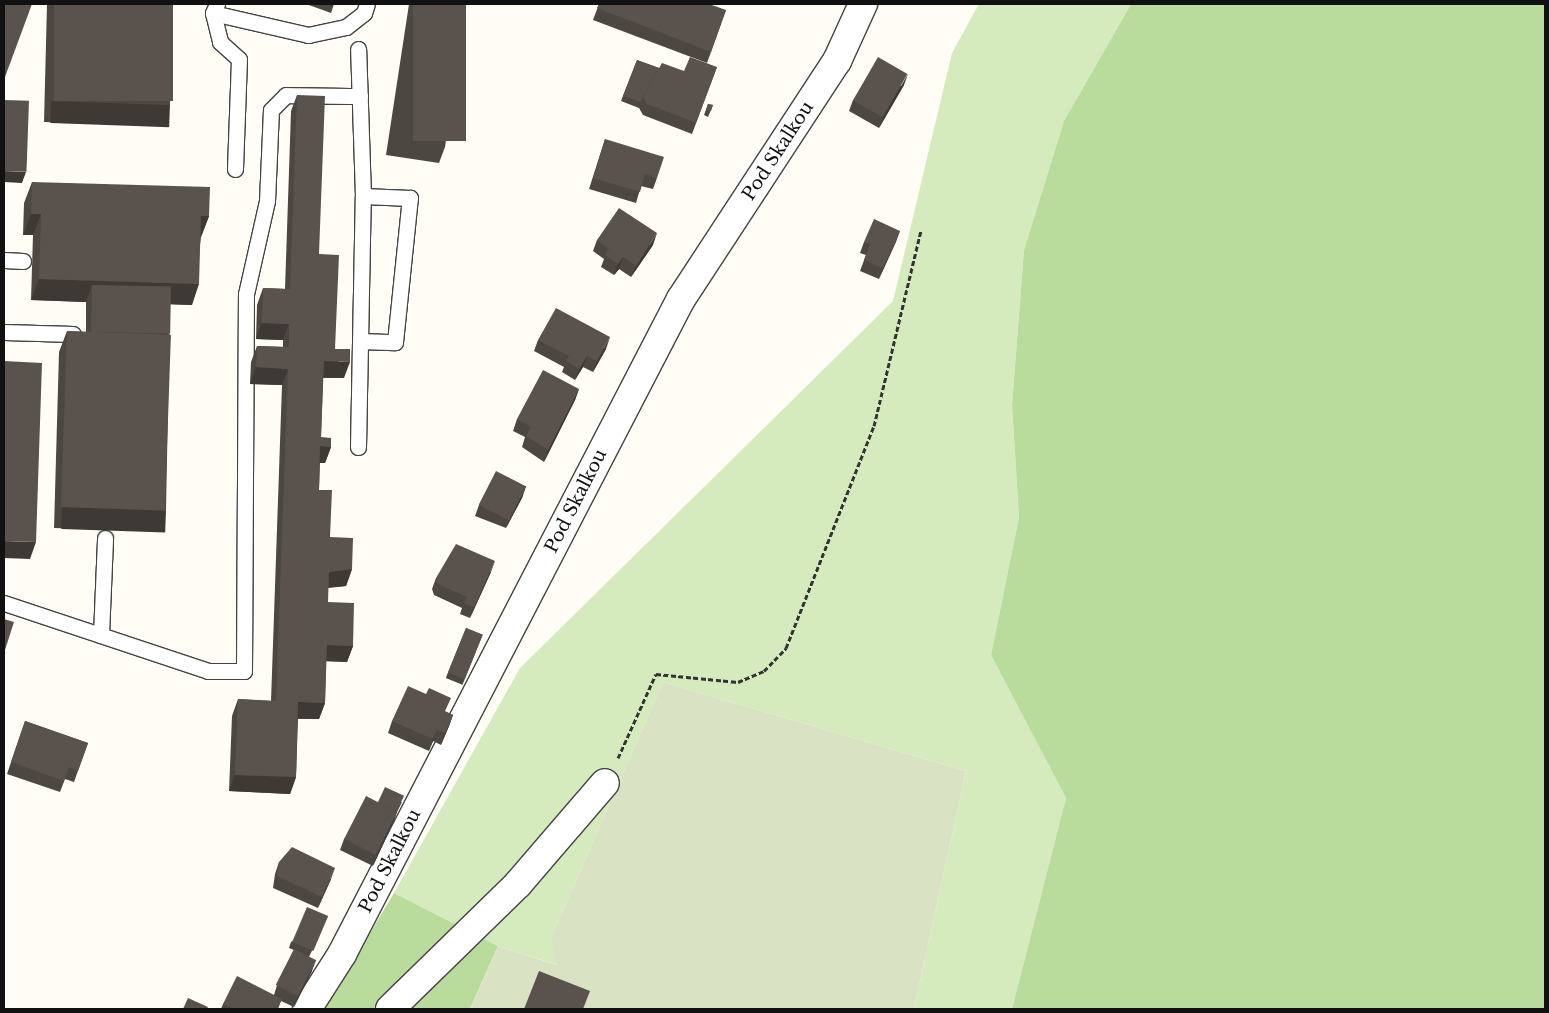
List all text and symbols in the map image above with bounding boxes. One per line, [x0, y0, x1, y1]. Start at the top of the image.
street label: Pod Skalkou [738, 97, 818, 205]
street label: Pod Skalkou [541, 445, 611, 557]
street label: Pod Skalkou [355, 805, 425, 917]

